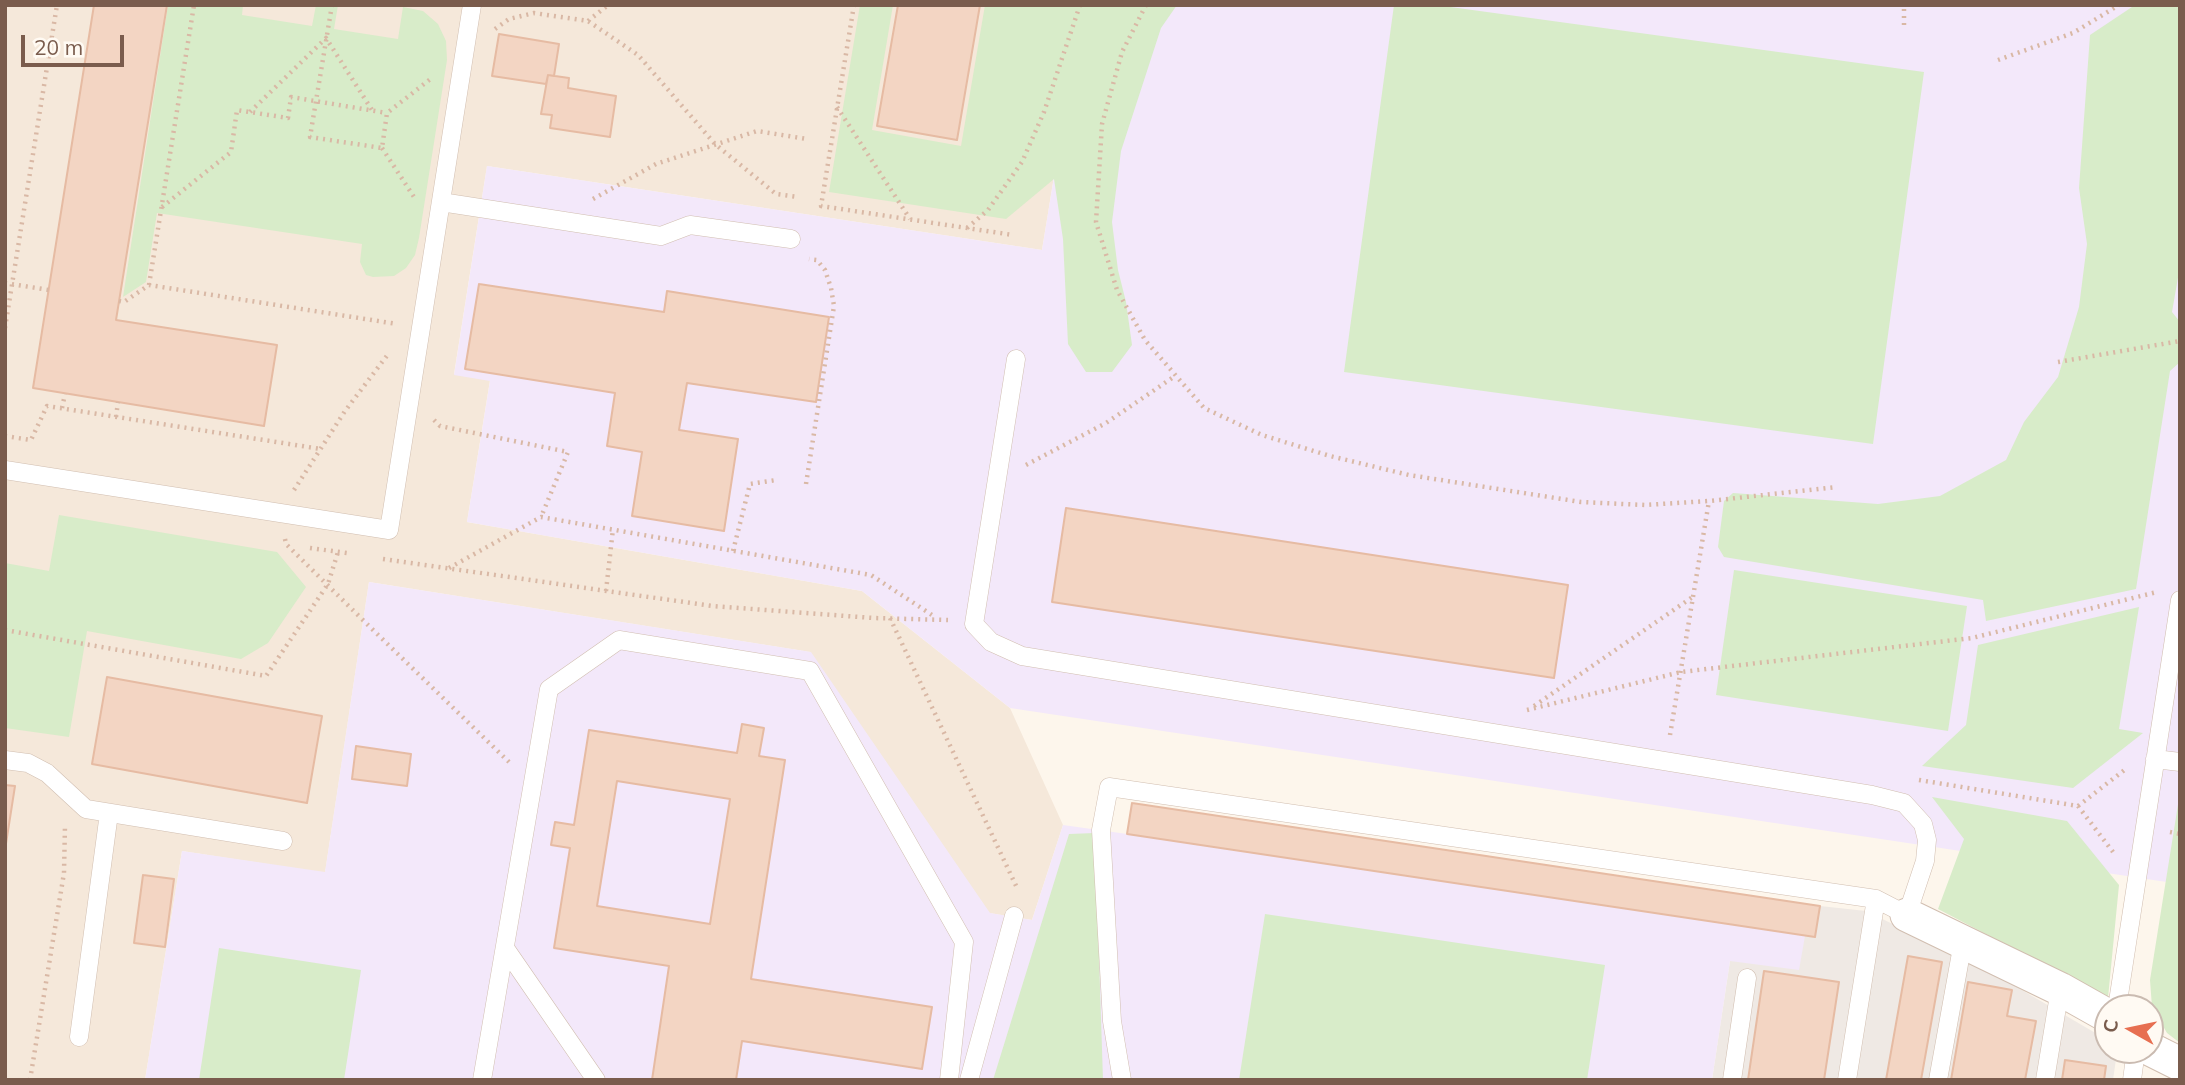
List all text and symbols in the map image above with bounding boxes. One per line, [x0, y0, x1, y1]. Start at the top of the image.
scale bar [24, 21, 128, 65]
text: 20 m [34, 34, 83, 60]
north arrow [2094, 994, 2164, 1064]
text: С [2097, 1018, 2123, 1034]

